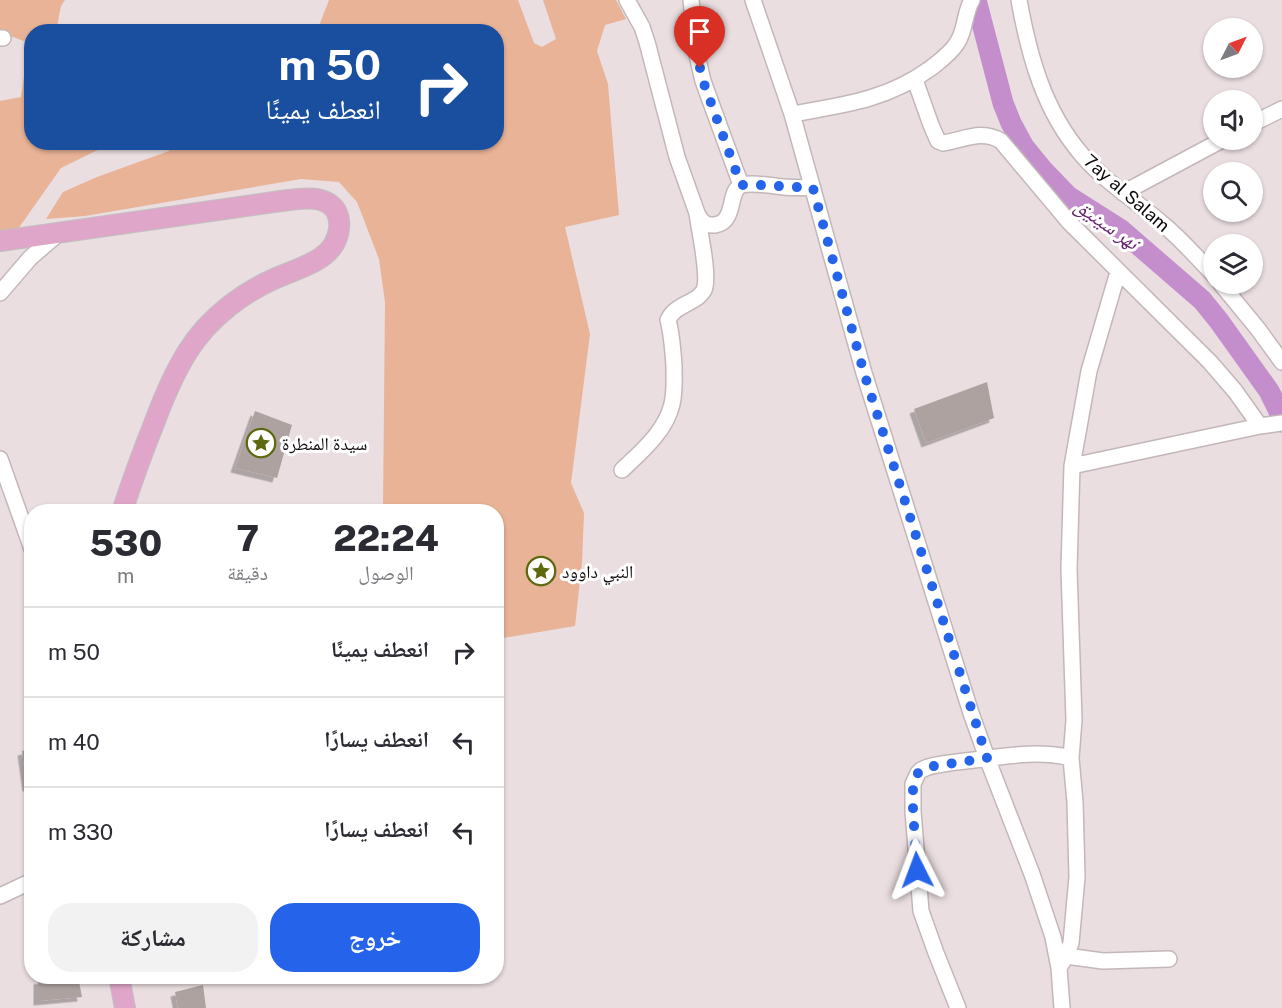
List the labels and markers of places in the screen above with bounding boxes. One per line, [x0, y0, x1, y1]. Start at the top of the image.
pin [674, 6, 725, 68]
place icon: سيدة المنطرة [245, 427, 277, 459]
place label: سيدة المنطرة [282, 433, 367, 454]
place icon: النبي داوود [525, 555, 557, 587]
place label: النبي داوود [562, 561, 633, 586]

